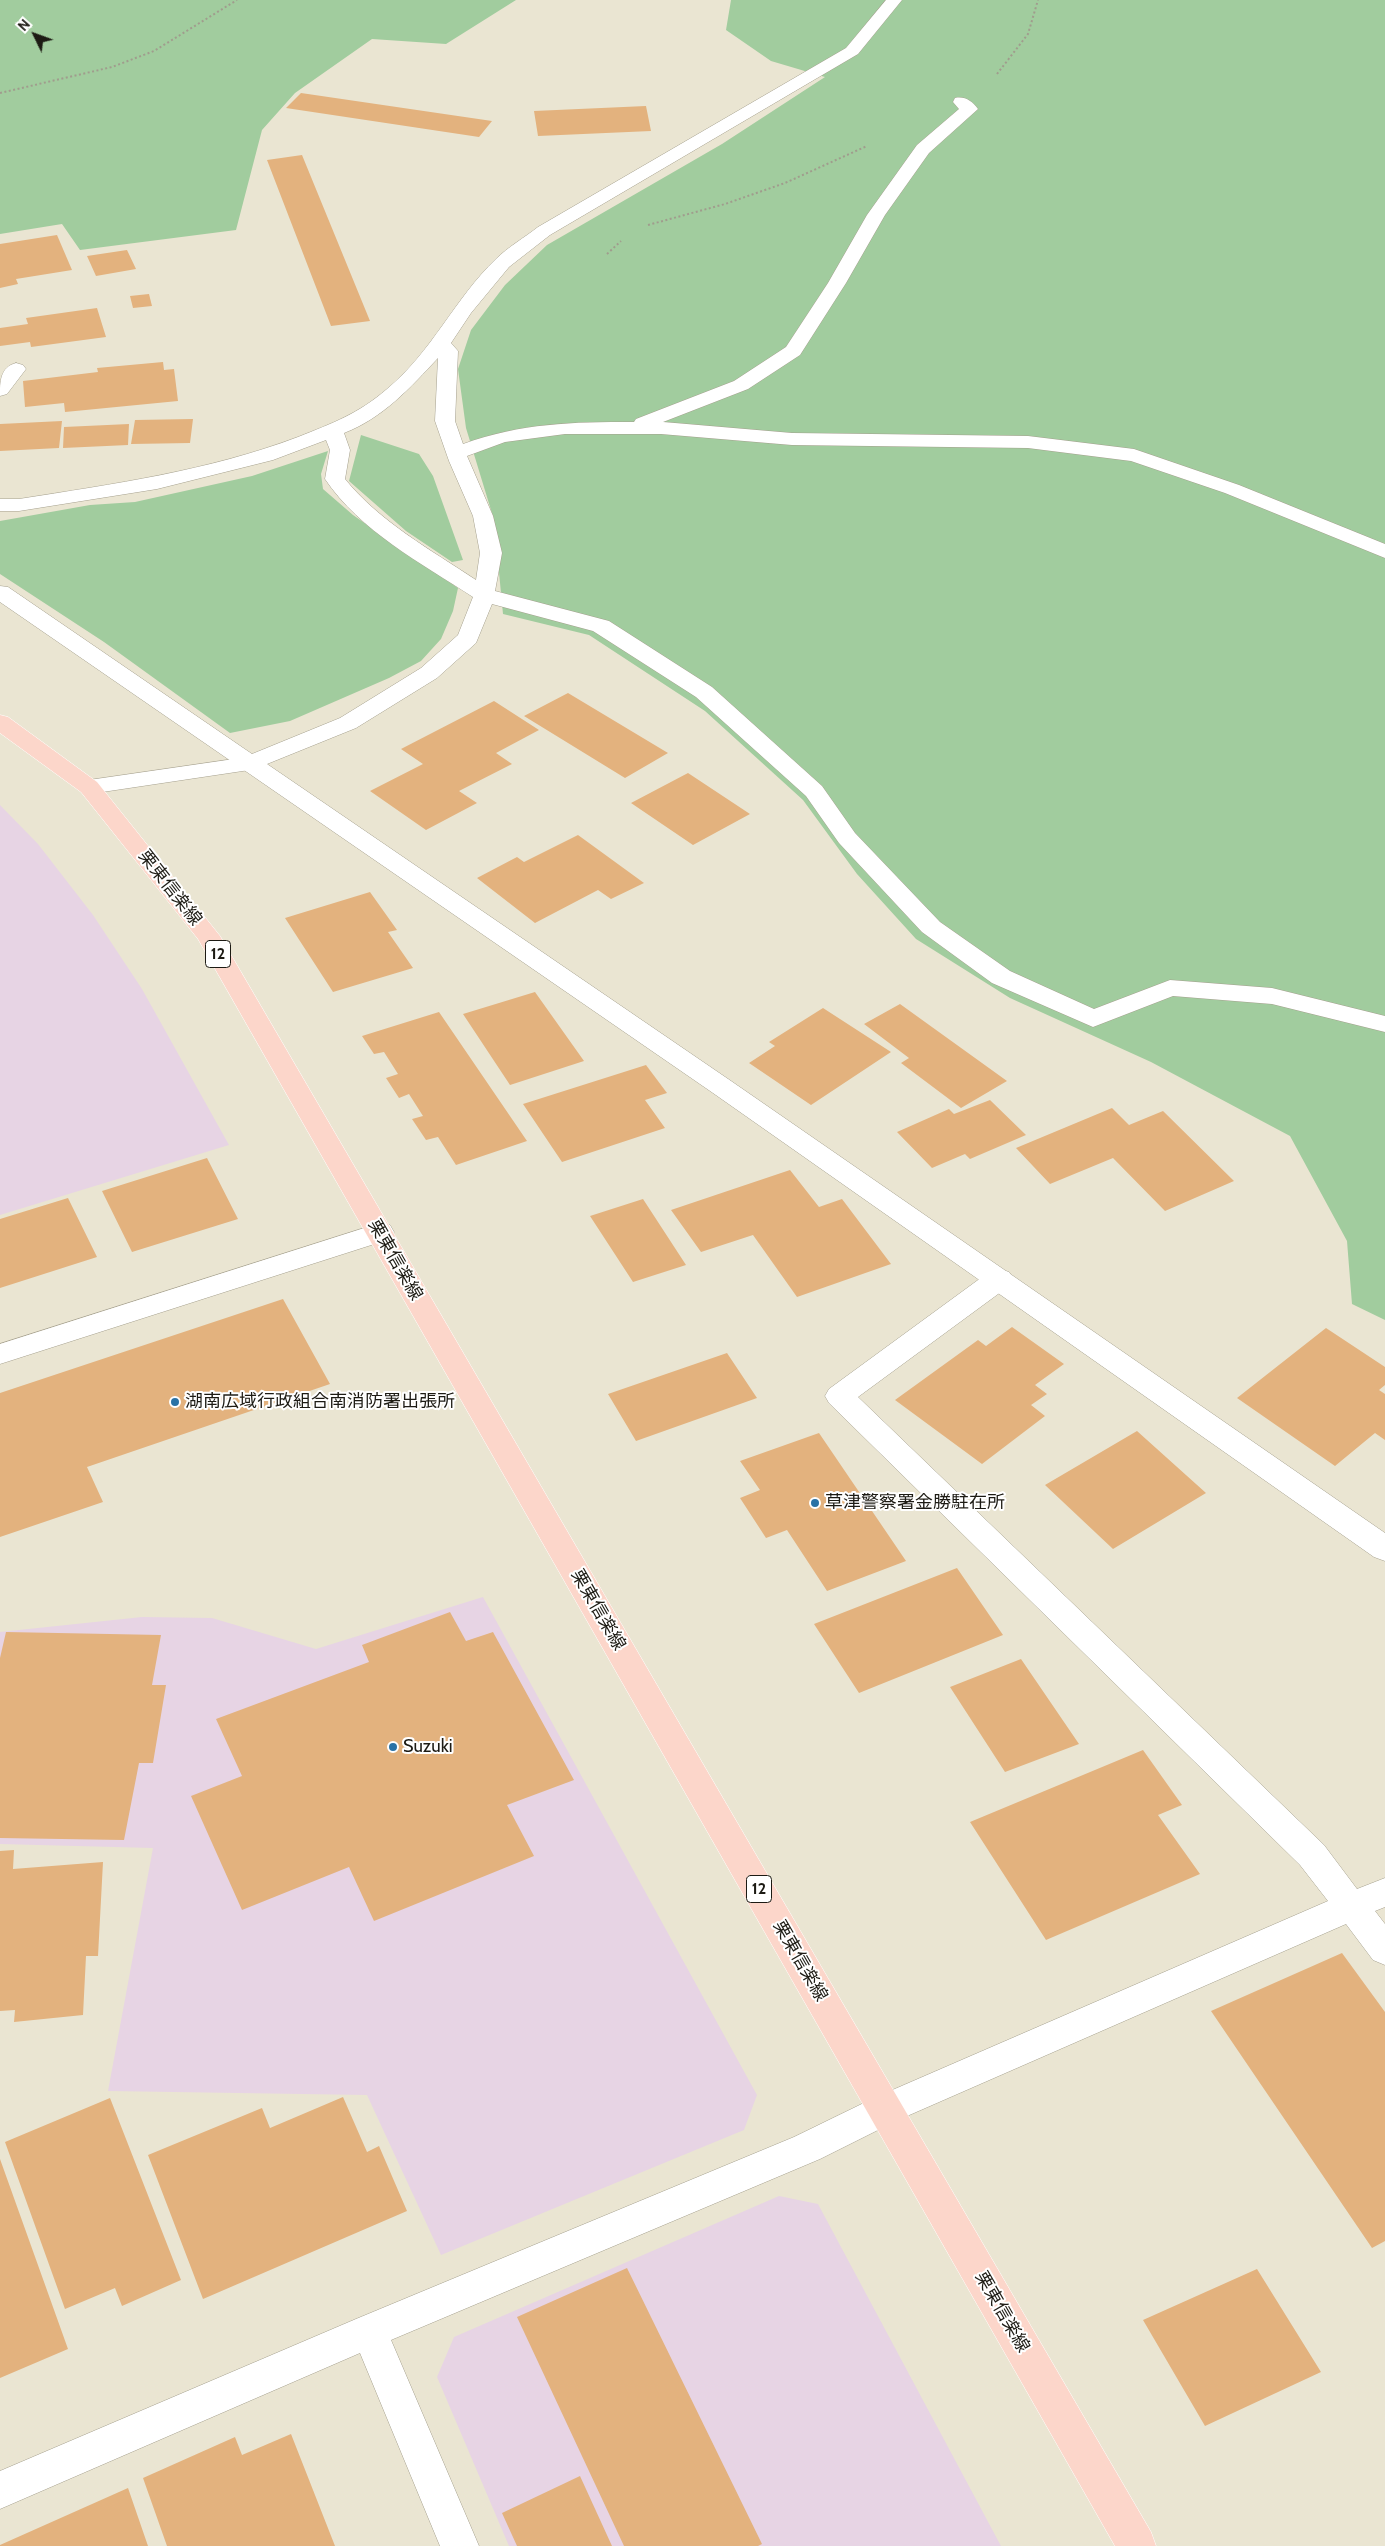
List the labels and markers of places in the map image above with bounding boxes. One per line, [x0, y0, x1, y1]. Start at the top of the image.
place label: 湖南広域行政組合南消防署出張所 [185, 1391, 455, 1413]
marker: 湖南広域行政組合南消防署出張所 [169, 1396, 181, 1408]
place label: 草津警察署金勝駐在所 [825, 1492, 1005, 1514]
marker: 草津警察署金勝駐在所 [809, 1497, 821, 1509]
place label: Suzuki [403, 1736, 453, 1758]
marker: Suzuki [387, 1741, 399, 1753]

